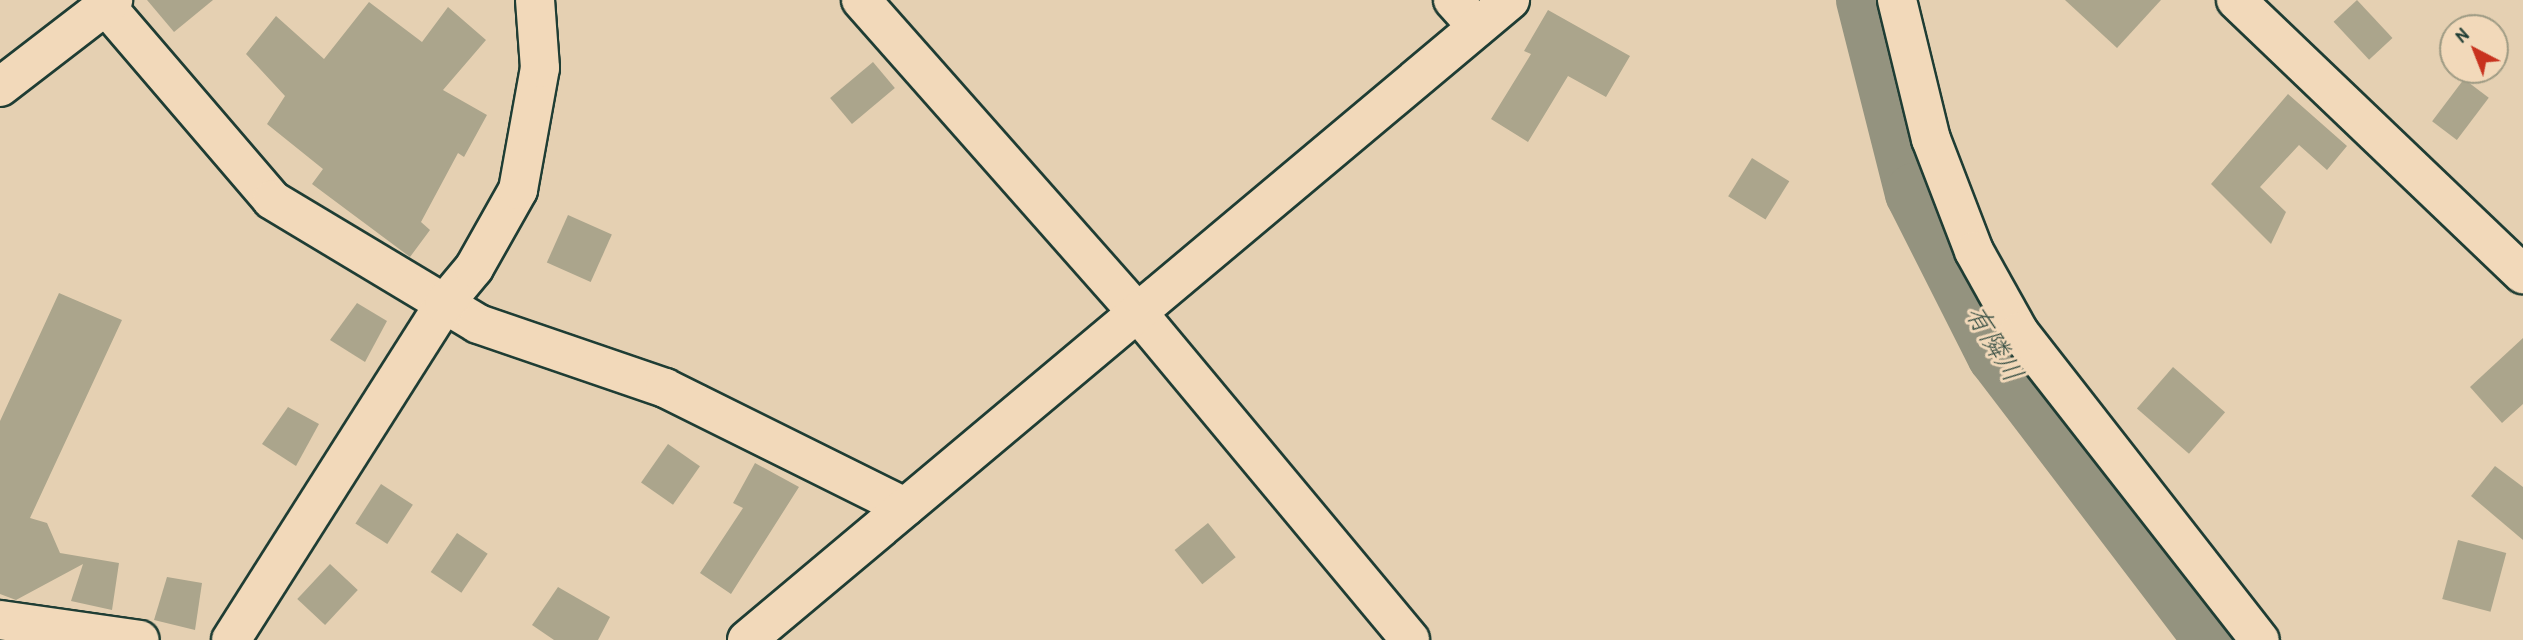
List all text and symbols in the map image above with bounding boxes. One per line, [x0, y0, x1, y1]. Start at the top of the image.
north arrow [2439, 14, 2509, 84]
text: N [2449, 22, 2474, 48]
water label: 有隣川 [1959, 298, 2031, 388]

